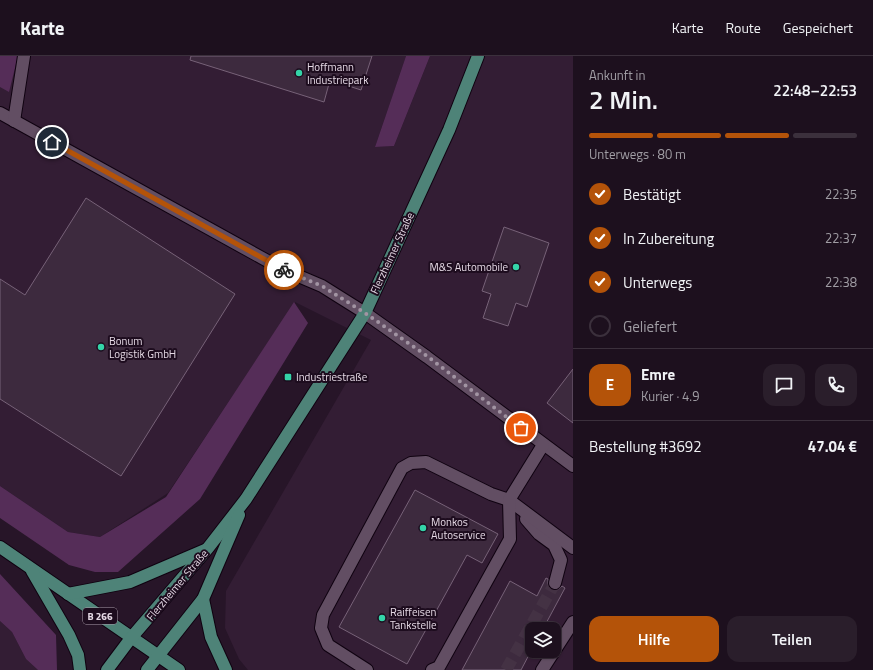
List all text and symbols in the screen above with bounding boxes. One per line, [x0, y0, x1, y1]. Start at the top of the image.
text: Karte [20, 13, 65, 42]
text: Karte [672, 17, 704, 38]
text: Route [726, 17, 761, 38]
text: Gespeichert [783, 17, 853, 38]
place label: Hoffmann Industriepark [307, 59, 369, 88]
text: Ankunft in [589, 65, 645, 85]
marker: Hoffmann Industriepark [294, 68, 304, 78]
text: 22:48–22:53 [773, 79, 857, 102]
text: 2 Min. [589, 80, 658, 119]
pin [35, 125, 69, 159]
icon: home [41, 131, 63, 153]
text: Unterwegs · 80 m [589, 144, 686, 164]
icon: check [589, 183, 611, 205]
text: Bestätigt [623, 183, 681, 206]
text: 22:35 [825, 184, 857, 204]
street label: Flerzheimer Straße [366, 209, 418, 296]
icon: check [589, 227, 611, 249]
text: In Zubereitung [623, 227, 714, 250]
text: 22:37 [825, 228, 857, 248]
courier [264, 250, 304, 290]
icon: bike [273, 259, 295, 281]
place label: M&S Automobile [429, 259, 508, 275]
marker: M&S Automobile [511, 262, 521, 272]
icon: check [589, 271, 611, 293]
text: Unterwegs [623, 271, 692, 294]
text: 22:38 [825, 272, 857, 292]
text: Geliefert [623, 315, 677, 338]
place label: Bonum Logistik GmbH [109, 333, 176, 362]
marker: Bonum Logistik GmbH [96, 342, 106, 352]
text: Emre [641, 363, 675, 386]
button: chat [763, 364, 805, 406]
button: phone [815, 364, 857, 406]
place label: Industriestraße [296, 369, 368, 385]
marker: Industriestraße [283, 372, 293, 382]
text: E [606, 373, 614, 396]
text: Kurier · 4.9 [641, 386, 699, 406]
pin [504, 411, 538, 445]
icon: bag [510, 417, 532, 439]
text: Bestellung #3692 [589, 435, 702, 458]
text: 47.04 € [808, 435, 857, 458]
place label: Monkos Autoservice [431, 514, 486, 543]
marker: Monkos Autoservice [418, 523, 428, 533]
street label: Flerzheimer Straße [142, 546, 212, 624]
place label: Raiffeisen Tankstelle [390, 604, 437, 633]
road number: B 266 [83, 608, 117, 624]
marker: Raiffeisen Tankstelle [377, 613, 387, 623]
button: Hilfe [589, 616, 719, 662]
button: Teilen [727, 616, 857, 662]
map controls [525, 622, 561, 658]
button: layers [525, 622, 561, 658]

